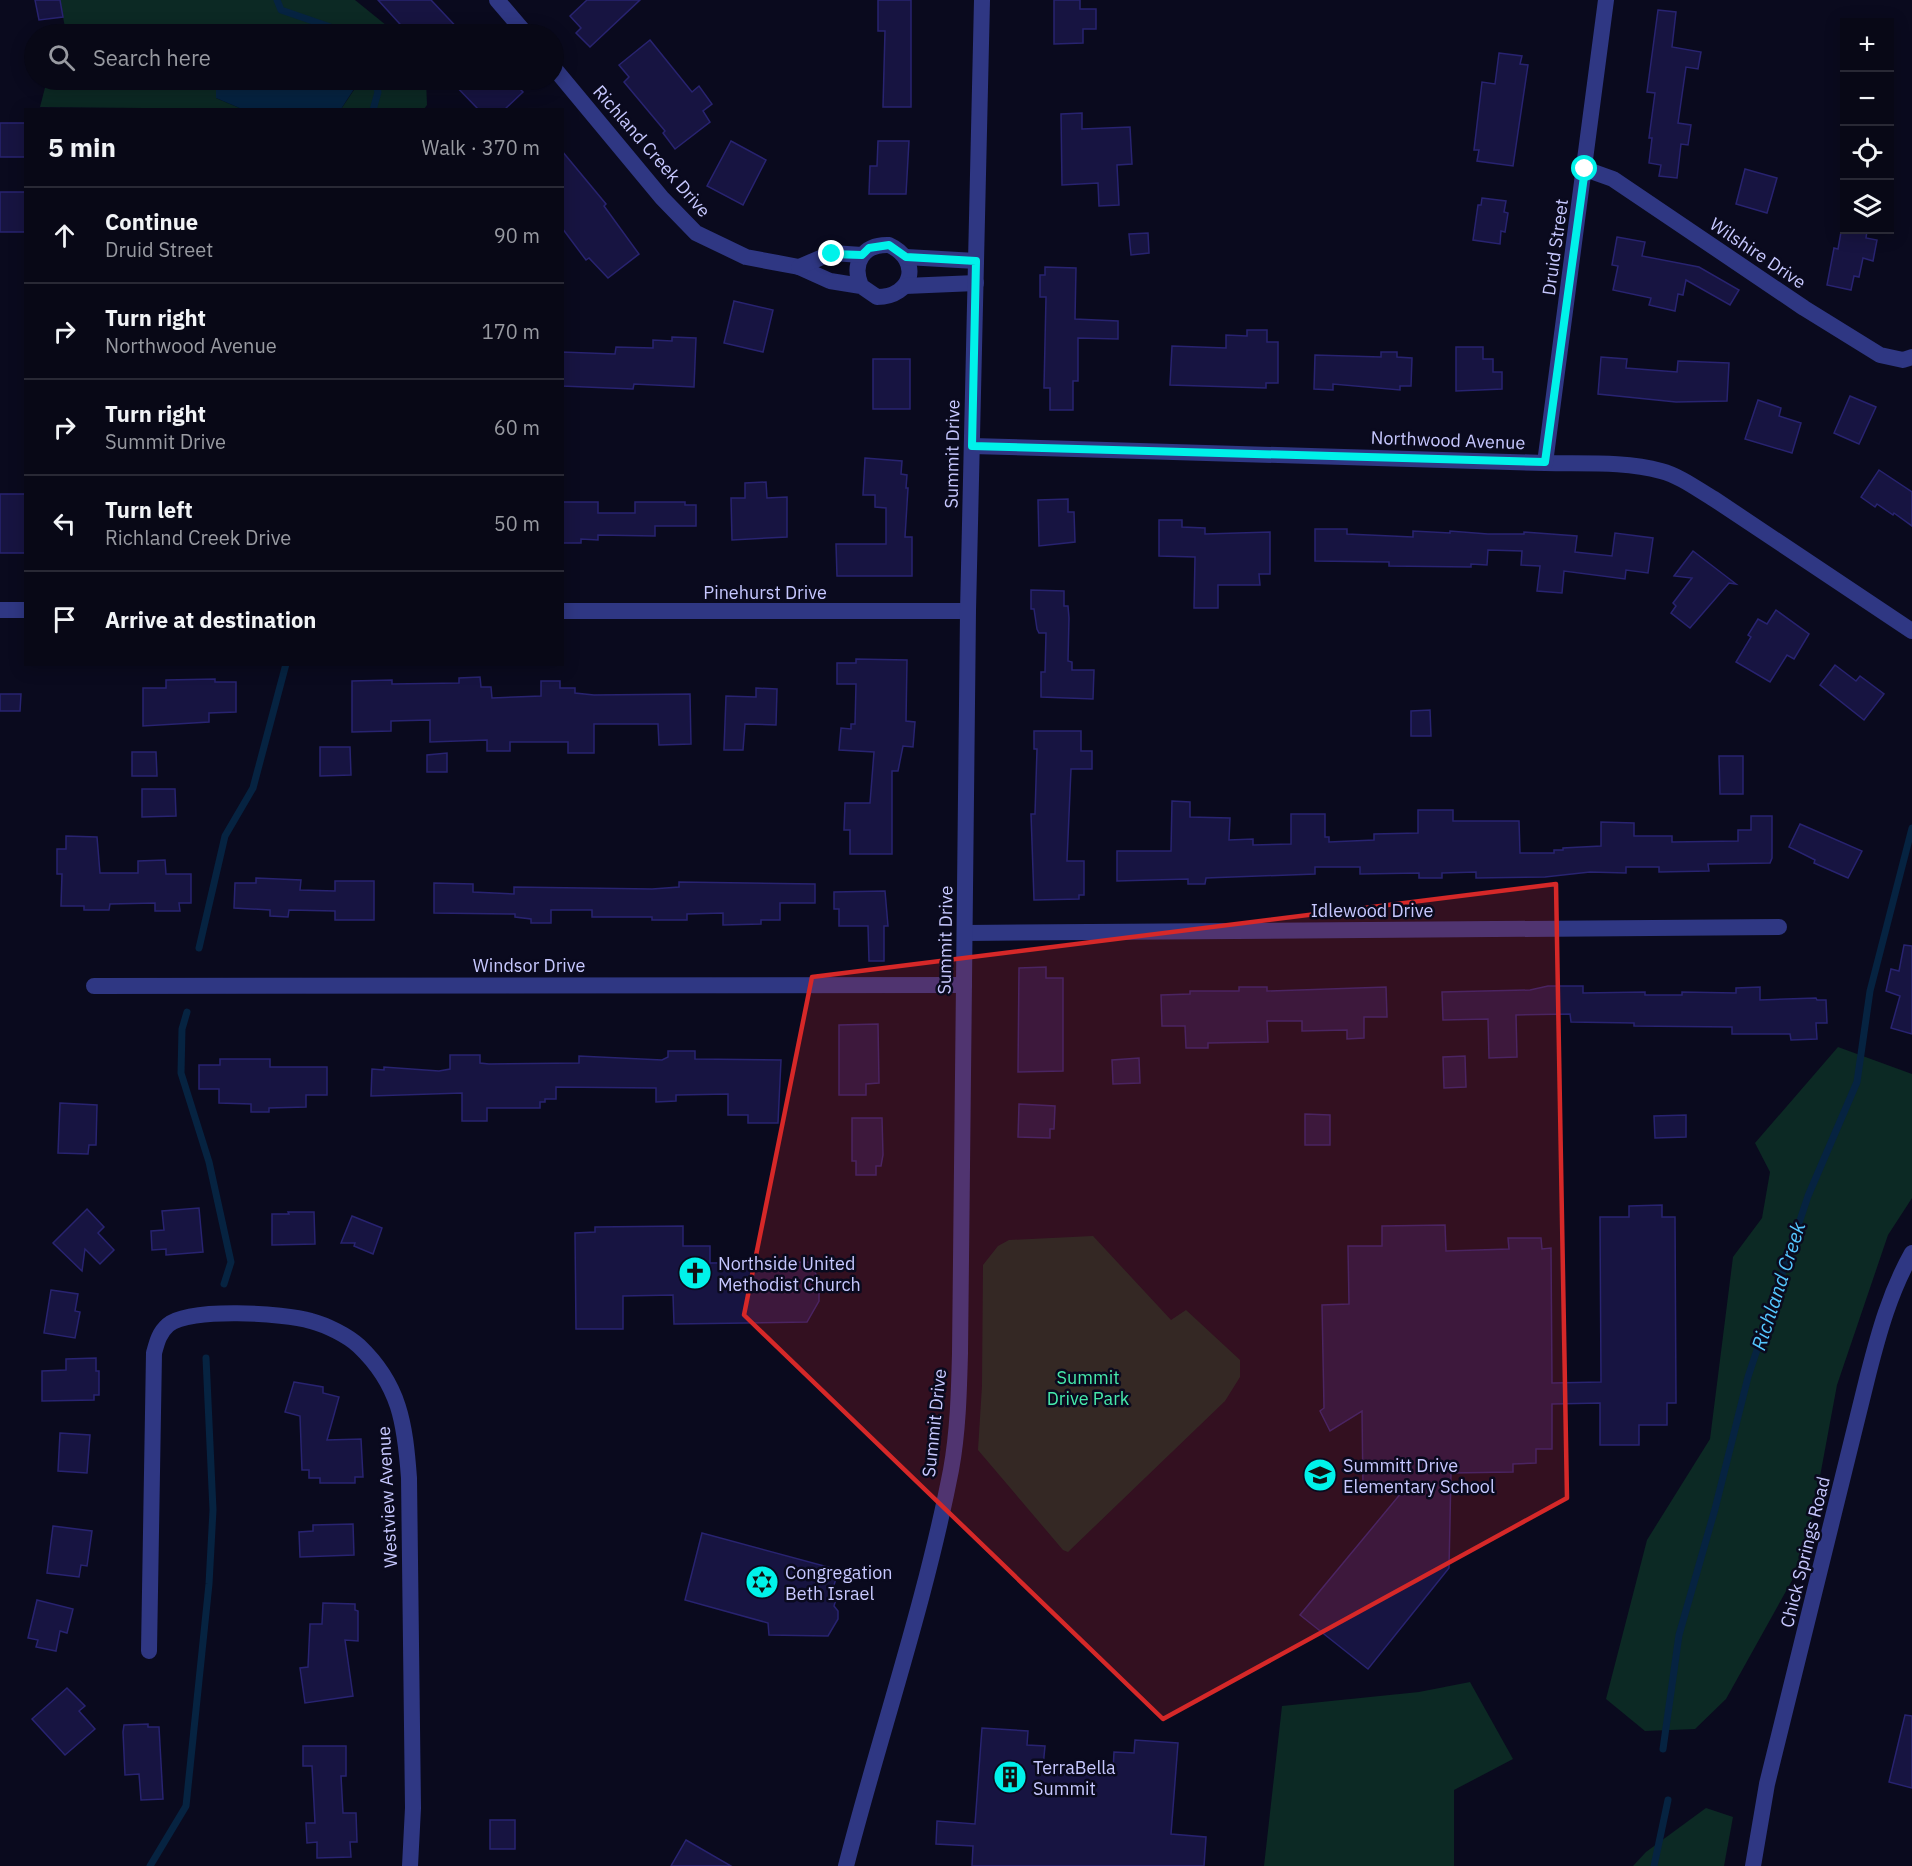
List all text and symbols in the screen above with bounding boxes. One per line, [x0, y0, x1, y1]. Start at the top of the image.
map controls [1840, 18, 1894, 234]
button: + [1840, 18, 1894, 72]
search box [24, 24, 564, 90]
icon: search [45, 41, 78, 74]
text: Search here [93, 43, 211, 72]
button: − [1840, 72, 1894, 126]
street label: Richland Creek Drive [588, 80, 716, 222]
button: locate [1840, 126, 1894, 180]
text: 5 min [48, 130, 116, 164]
text: Walk · 370 m [422, 134, 540, 161]
route start [1571, 155, 1597, 181]
button: layers [1840, 180, 1894, 234]
street label: Druid Street [1537, 197, 1573, 297]
text: Continue [105, 207, 198, 236]
street label: Wilshire Drive [1705, 212, 1811, 294]
icon: ahead [48, 219, 81, 252]
text: 90 m [494, 222, 540, 249]
text: Druid Street [105, 236, 213, 263]
route end [818, 240, 844, 266]
text: Turn right [105, 303, 206, 332]
icon: right [48, 315, 81, 348]
text: 170 m [482, 318, 540, 345]
text: Northwood Avenue [105, 332, 277, 359]
text: Turn right [105, 399, 206, 428]
street label: Summit Drive [940, 399, 964, 509]
icon: right [48, 411, 81, 444]
text: 60 m [494, 414, 540, 441]
street label: Northwood Avenue [1370, 426, 1526, 454]
text: Summit Drive [105, 428, 226, 455]
text: Turn left [105, 495, 193, 524]
icon: left [48, 507, 81, 540]
text: 50 m [494, 510, 540, 537]
text: Richland Creek Drive [105, 524, 291, 551]
street label: Pinehurst Drive [703, 581, 827, 604]
icon: arrive [48, 603, 81, 636]
text: Arrive at destination [105, 605, 316, 634]
street label: Summit Drive [933, 885, 957, 995]
street label: Idlewood Drive [1311, 899, 1433, 922]
street label: Windsor Drive [473, 954, 585, 977]
water label: Richland Creek [1745, 1218, 1812, 1354]
place label: Northside United Methodist Church [718, 1252, 861, 1296]
church icon: Northside United Methodist Church [677, 1255, 713, 1291]
park label: Summit Drive Park [1047, 1366, 1130, 1410]
street label: Summit Drive [917, 1368, 951, 1478]
street label: Westview Avenue [372, 1425, 402, 1568]
place label: Summitt Drive Elementary School [1343, 1454, 1495, 1498]
school or university icon: Summitt Drive Elementary School [1302, 1457, 1338, 1493]
street label: Chick Springs Road [1775, 1474, 1835, 1630]
place label: Congregation Beth Israel [785, 1561, 893, 1605]
synagogue icon: Congregation Beth Israel [744, 1564, 780, 1600]
place label: TerraBella Summit [1033, 1756, 1116, 1800]
building icon: TerraBella Summit [992, 1759, 1028, 1795]

